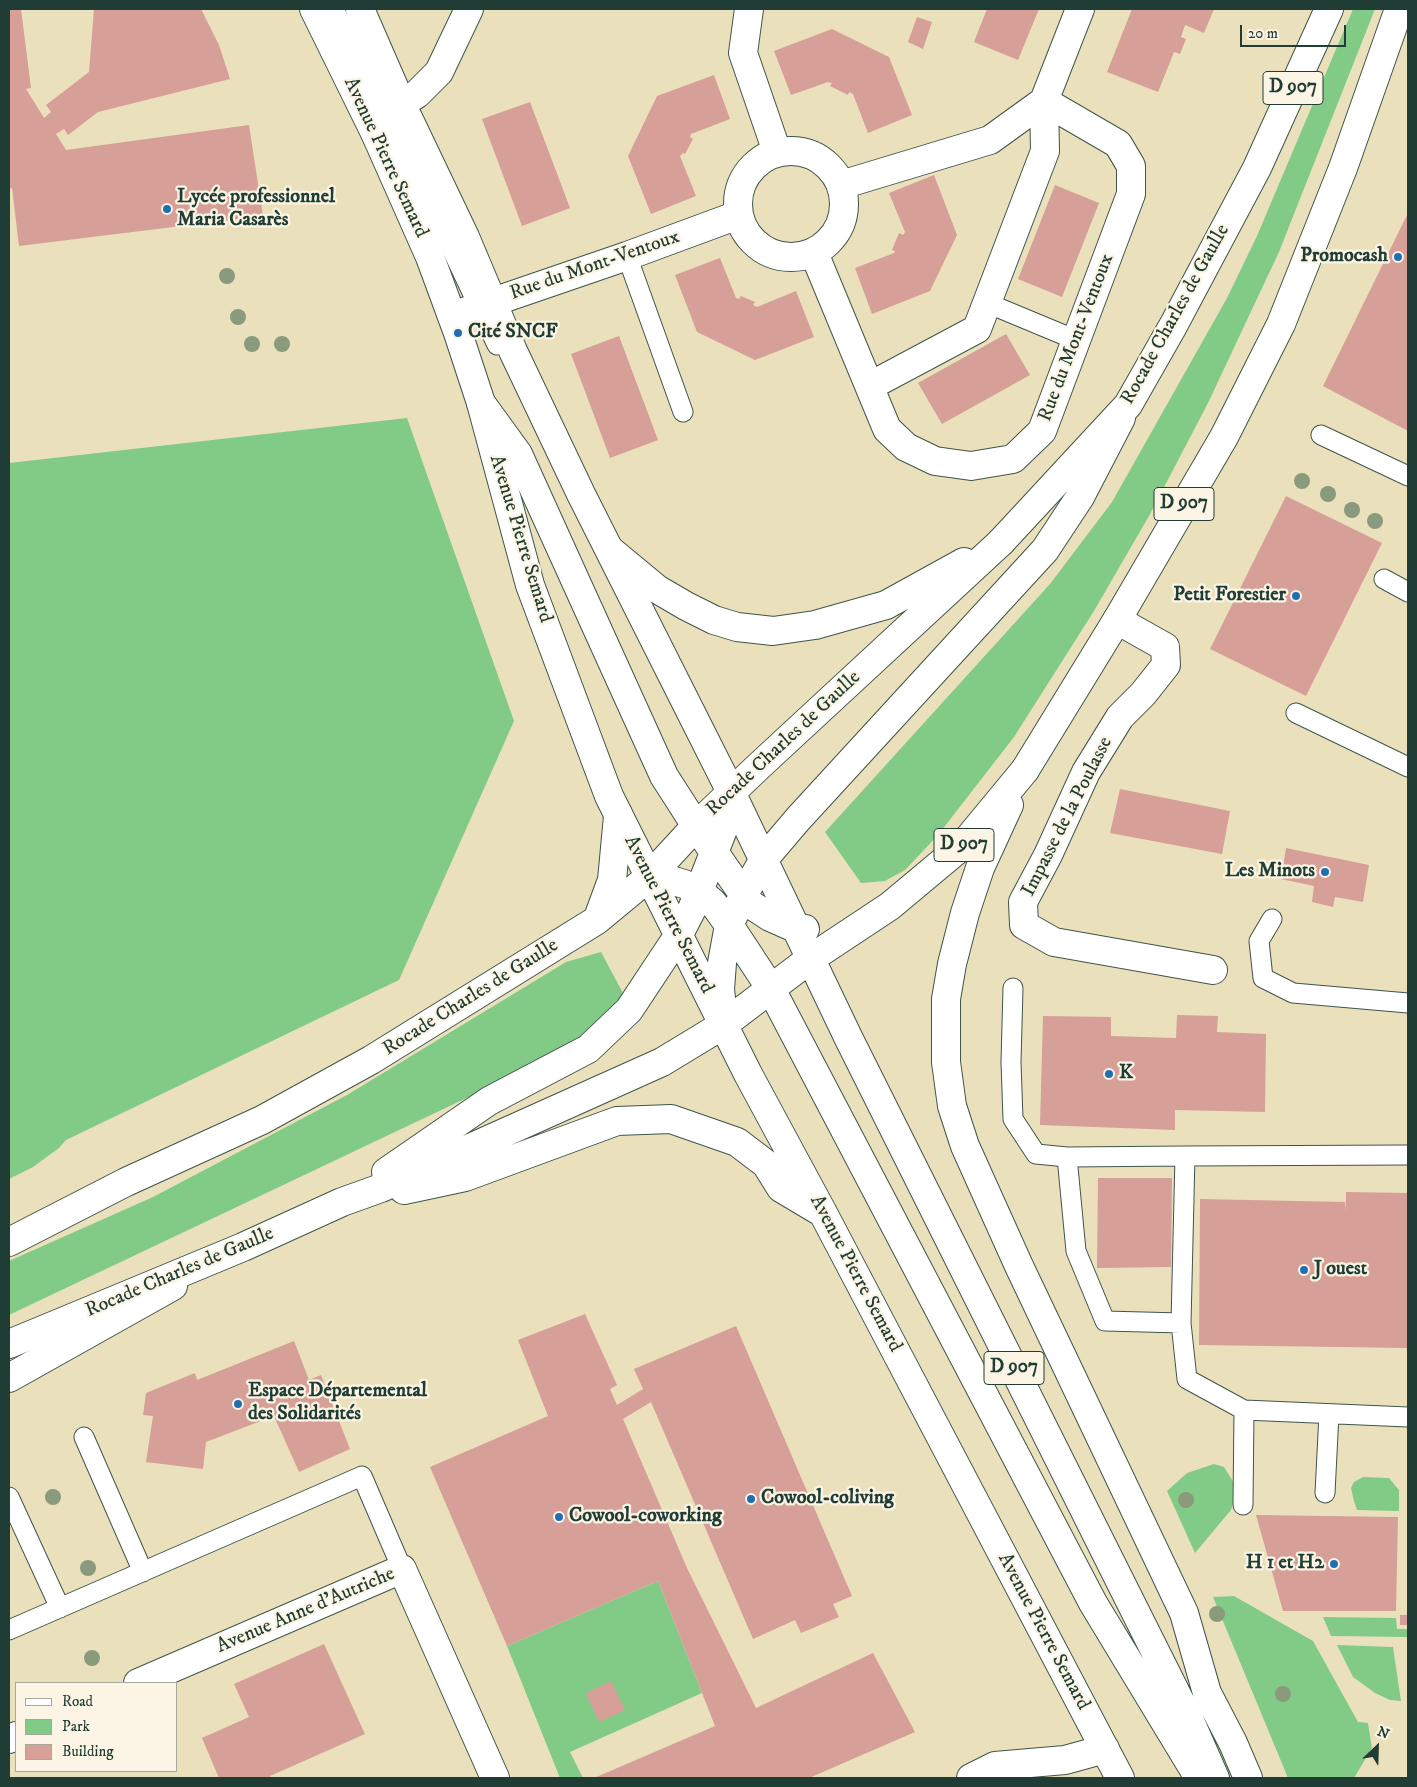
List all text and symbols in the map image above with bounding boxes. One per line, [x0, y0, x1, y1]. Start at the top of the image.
scale bar [1242, 15, 1348, 47]
text: 20 m [1248, 24, 1278, 43]
road number: D 907 [1263, 72, 1323, 105]
street label: Avenue Pierre Semard [337, 74, 433, 242]
place label: Lycée professionnel Maria Casarès [177, 186, 335, 233]
marker: Lycée professionnel Maria Casarès [161, 203, 173, 215]
street label: Rocade Charles de Gaulle [1116, 221, 1236, 409]
street label: Rue du Mont-Ventoux [507, 226, 683, 306]
place label: Promocash [1300, 245, 1388, 269]
street label: Rue du Mont-Ventoux [1034, 251, 1120, 425]
marker: Promocash [1392, 251, 1404, 263]
place label: Cité SNCF [468, 321, 558, 345]
marker: Cité SNCF [452, 327, 464, 339]
street label: Avenue Pierre Semard [483, 452, 557, 626]
road number: D 907 [1154, 488, 1214, 520]
place label: Petit Forestier [1173, 584, 1286, 608]
marker: Petit Forestier [1290, 590, 1302, 602]
street label: Rocade Charles de Gaulle [702, 666, 866, 822]
street label: Impasse de la Poulasse [1017, 733, 1119, 901]
road number: D 907 [934, 828, 994, 862]
street label: Avenue Pierre Semard [618, 832, 718, 998]
place label: Les Minots [1225, 860, 1315, 884]
marker: Les Minots [1319, 866, 1331, 878]
street label: Rocade Charles de Gaulle [379, 934, 563, 1062]
place label: K [1119, 1062, 1133, 1086]
marker: K [1103, 1068, 1115, 1080]
street label: Avenue Pierre Semard [804, 1192, 906, 1356]
street label: Rocade Charles de Gaulle [82, 1222, 278, 1324]
place label: J ouest [1314, 1258, 1367, 1282]
marker: J ouest [1298, 1264, 1310, 1276]
road number: D 907 [984, 1352, 1044, 1385]
place label: Espace Départemental des Solidarités [248, 1380, 427, 1427]
marker: Espace Départemental des Solidarités [232, 1398, 244, 1410]
place label: Cowool-coliving [761, 1487, 894, 1511]
marker: Cowool-coliving [745, 1493, 757, 1505]
place label: Cowool-coworking [569, 1505, 722, 1529]
marker: Cowool-coworking [553, 1511, 565, 1523]
street label: Avenue Pierre Semard [992, 1550, 1094, 1714]
place label: H 1 et H2 [1246, 1552, 1324, 1576]
marker: H 1 et H2 [1328, 1558, 1340, 1570]
street label: Avenue Anne d'Autriche [213, 1563, 399, 1659]
legend [15, 1682, 178, 1772]
text: Road [62, 1692, 93, 1711]
text: Park [62, 1717, 90, 1736]
north arrow [1352, 1722, 1402, 1772]
text: N [1374, 1723, 1392, 1744]
text: Building [62, 1742, 114, 1761]

